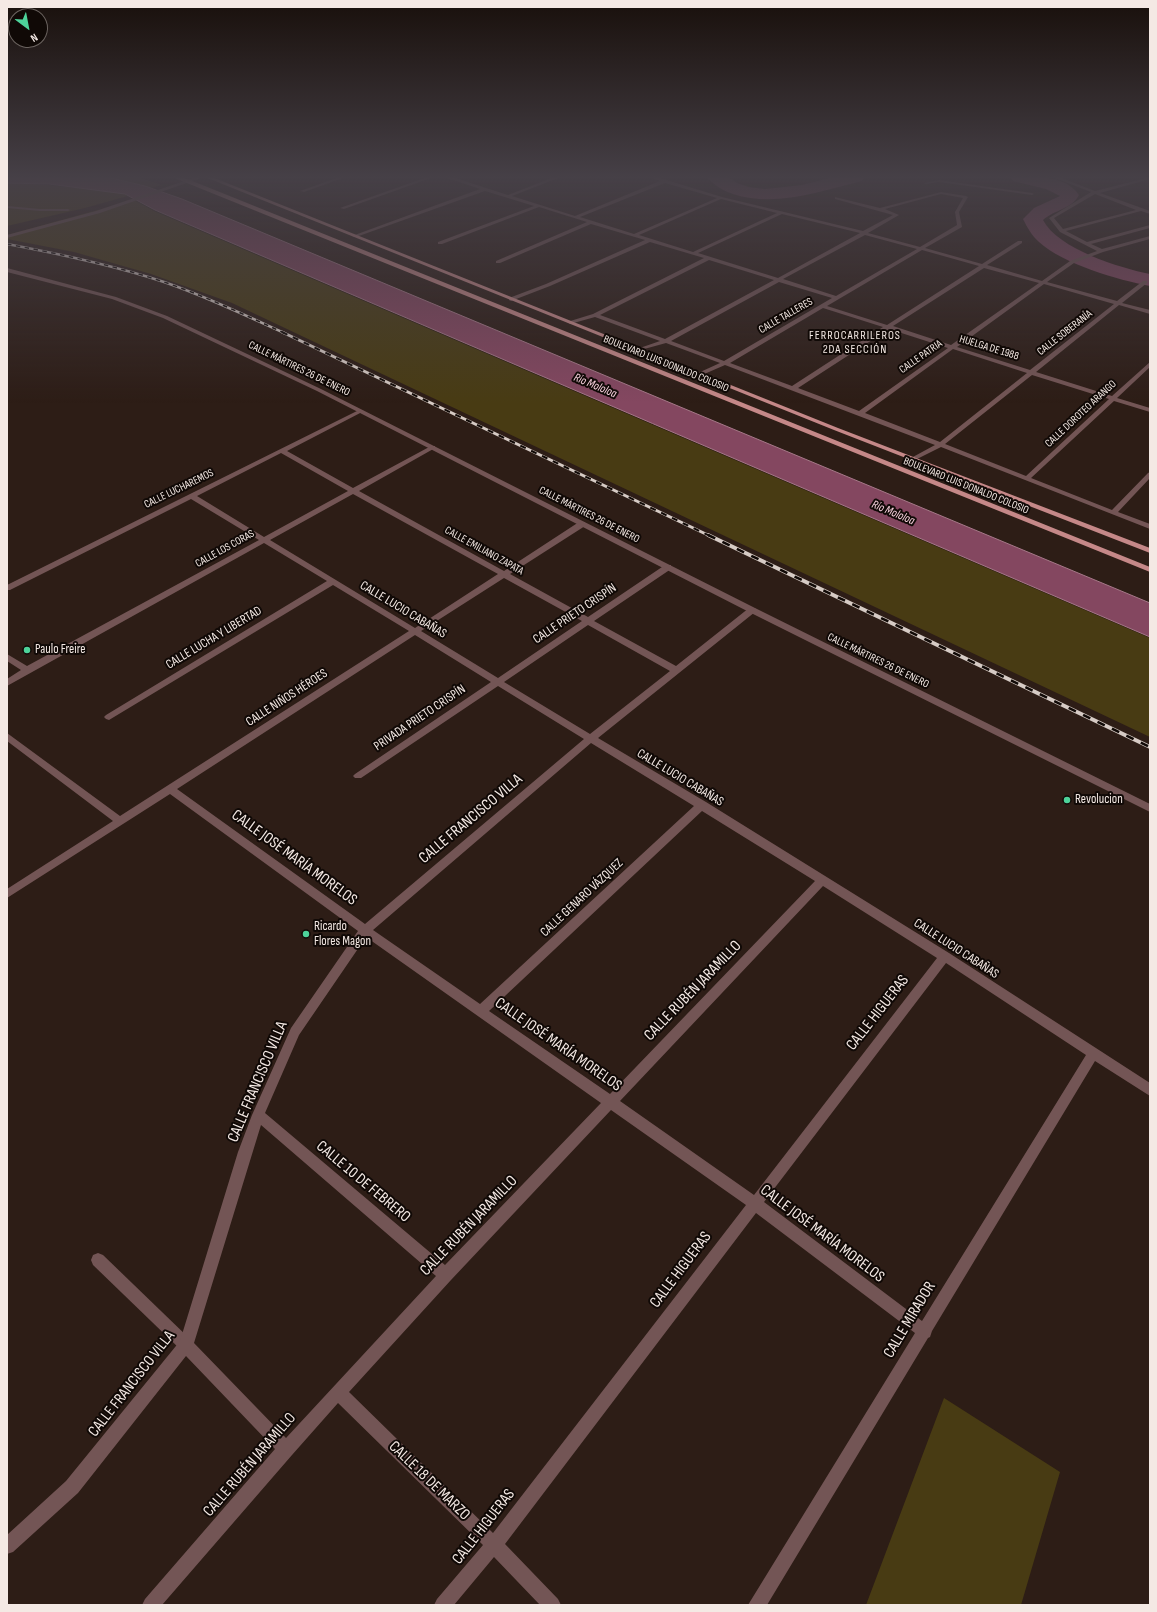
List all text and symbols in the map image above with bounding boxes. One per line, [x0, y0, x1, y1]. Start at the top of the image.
north arrow [8, 8, 48, 48]
text: N [28, 31, 40, 45]
street label: CALLE TALLERES [757, 295, 815, 337]
street label: CALLE SOBERANÍA [1035, 307, 1095, 359]
district label: FERROCARRILEROS 2DA SECCIÓN [809, 329, 901, 357]
street label: BOULEVARD LUIS DONALDO COLOSIO [601, 333, 731, 395]
street label: HUELGA DE 1988 [958, 333, 1020, 363]
street label: CALLE PATRIA [897, 337, 945, 377]
street label: CALLE MÁRTIRES 26 DE ENERO [246, 339, 352, 399]
water label: Río Mololoa [571, 371, 619, 401]
street label: CALLE DOROTEO ARANGO [1043, 378, 1119, 450]
street label: BOULEVARD LUIS DONALDO COLOSIO [901, 455, 1031, 517]
street label: CALLE LUCHAREMOS [142, 466, 216, 512]
street label: CALLE MÁRTIRES 26 DE ENERO [536, 484, 642, 546]
water label: Río Mololoa [869, 498, 917, 528]
street label: CALLE EMILIANO ZAPATA [442, 524, 526, 578]
street label: CALLE LOS CORAS [193, 527, 257, 571]
street label: CALLE LUCIO CABAÑAS [357, 578, 449, 642]
street label: CALLE PRIETO CRISPÍN [530, 580, 620, 648]
street label: CALLE LUCHA Y LIBERTAD [163, 603, 265, 673]
street label: CALLE MÁRTIRES 26 DE ENERO [825, 631, 931, 691]
place label: Paulo Freire [35, 642, 85, 658]
marker: Paulo Freire [22, 645, 32, 655]
street label: CALLE NIÑOS HÉROES [243, 666, 331, 730]
street label: PRIVADA PRIETO CRISPÍN [371, 682, 469, 754]
street label: CALLE LUCIO CABAÑAS [634, 746, 726, 810]
street label: CALLE FRANCISCO VILLA [415, 770, 527, 868]
place label: Revolucion [1075, 792, 1123, 808]
marker: Revolucion [1062, 795, 1072, 805]
street label: CALLE JOSÉ MARÍA MORELOS [227, 806, 361, 910]
street label: CALLE GENARO VÁZQUEZ [537, 856, 627, 940]
street label: CALLE LUCIO CABAÑAS [911, 916, 1001, 982]
place label: Ricardo Flores Magon [314, 919, 371, 950]
marker: Ricardo Flores Magon [301, 929, 311, 939]
street label: CALLE RUBÉN JARAMILLO [640, 937, 746, 1045]
street label: CALLE HIGUERAS [843, 971, 913, 1055]
street label: CALLE JOSÉ MARÍA MORELOS [491, 994, 625, 1096]
street label: CALLE FRANCISCO VILLA [224, 1019, 292, 1145]
street label: CALLE 10 DE FEBRERO [312, 1137, 414, 1227]
street label: CALLE RUBÉN JARAMILLO [416, 1172, 522, 1280]
street label: CALLE JOSÉ MARÍA MORELOS [756, 1181, 888, 1287]
street label: CALLE HIGUERAS [646, 1228, 716, 1312]
street label: CALLE MIRADOR [880, 1278, 940, 1362]
street label: CALLE FRANCISCO VILLA [85, 1327, 179, 1441]
street label: CALLE RUBÉN JARAMILLO [200, 1409, 300, 1521]
street label: CALLE 18 DE MARZO [384, 1437, 474, 1525]
street label: CALLE HIGUERAS [449, 1485, 519, 1569]

